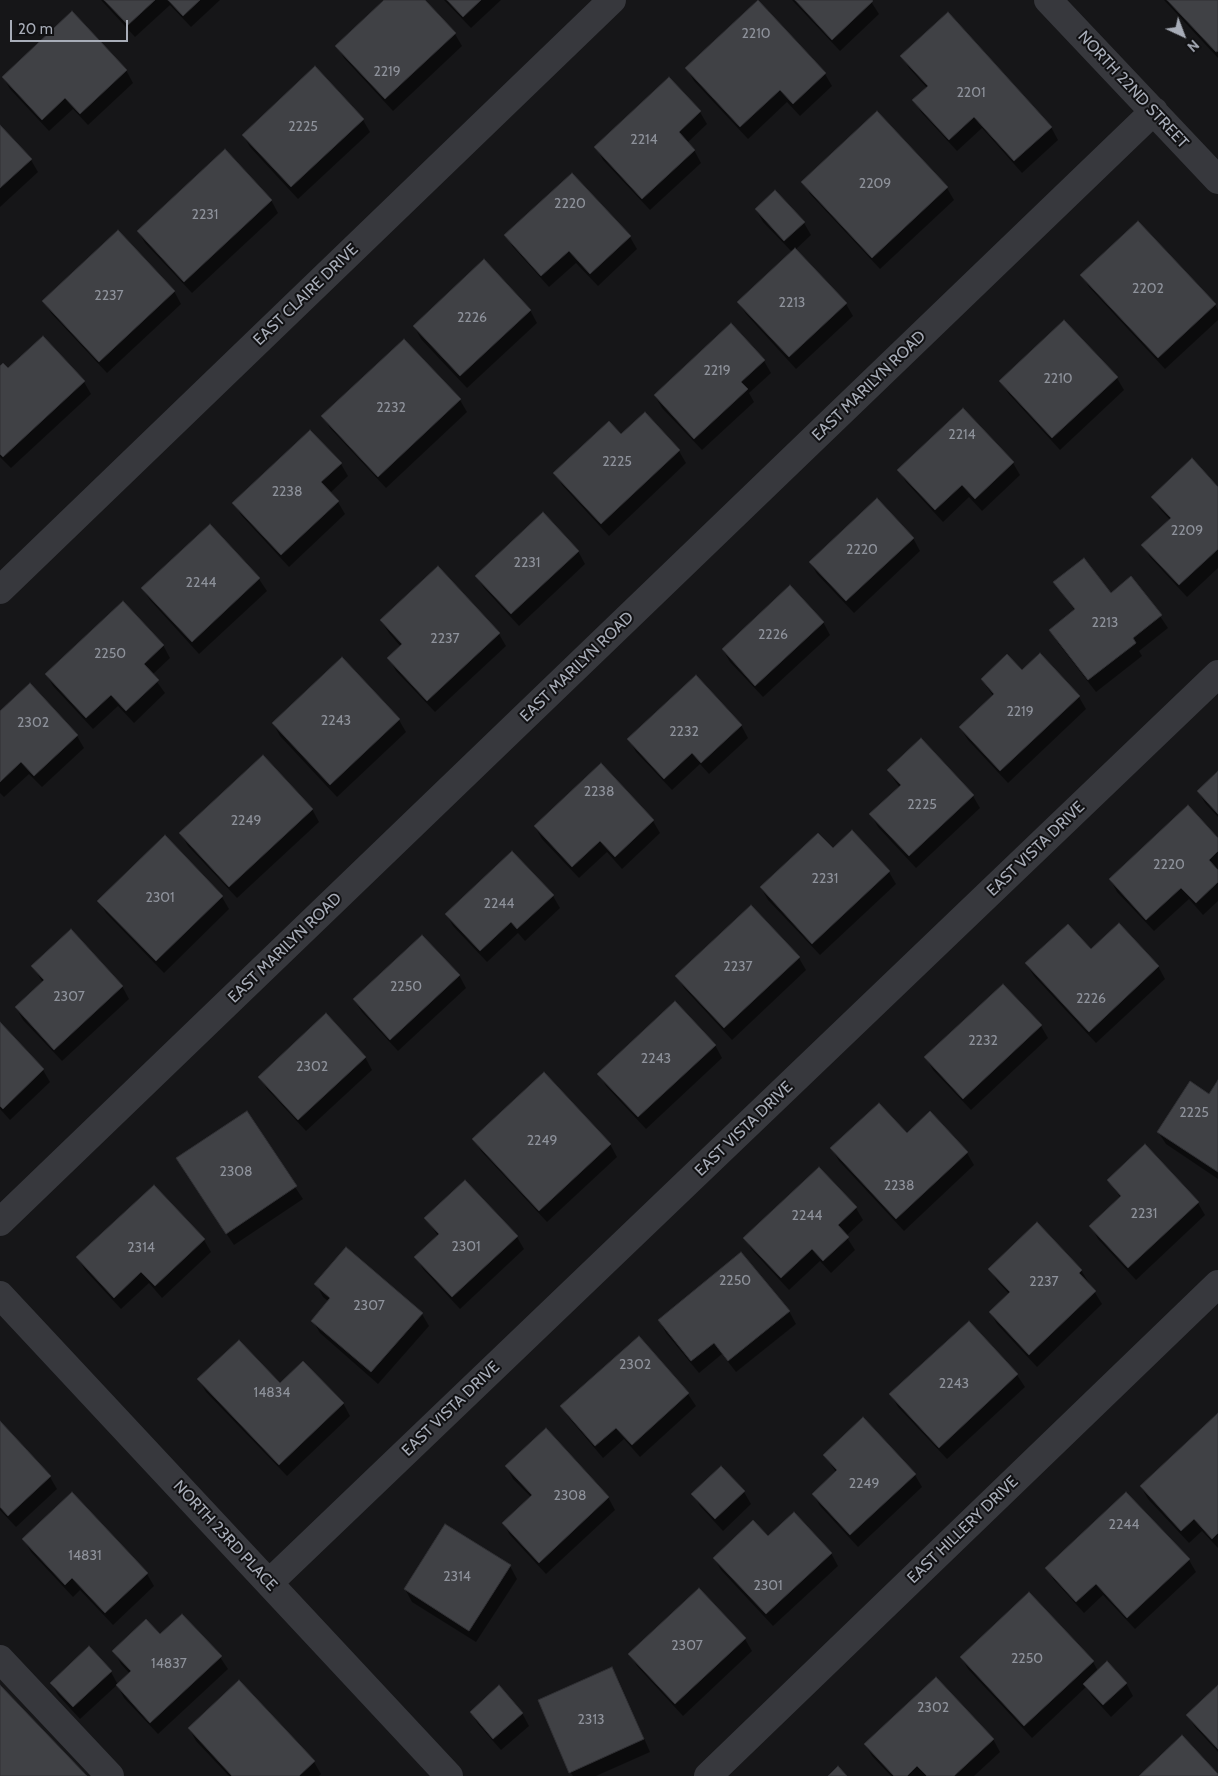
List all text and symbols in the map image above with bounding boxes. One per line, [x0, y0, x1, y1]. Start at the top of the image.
scale bar [12, 10, 130, 42]
north arrow [1158, 10, 1208, 60]
text: 20 m [18, 20, 53, 38]
house number: 2210 [741, 26, 771, 42]
street label: NORTH 22ND STREET [1074, 27, 1192, 153]
house number: 2219 [373, 64, 401, 80]
house number: 2201 [956, 85, 986, 101]
house number: 2225 [288, 119, 318, 135]
house number: 2214 [630, 132, 658, 148]
house number: 2209 [859, 176, 891, 192]
house number: 2220 [554, 196, 586, 212]
house number: 2231 [192, 207, 218, 223]
street label: EAST CLAIRE DRIVE [250, 240, 362, 350]
house number: 2202 [1132, 281, 1164, 297]
house number: 2237 [94, 288, 124, 304]
house number: 2213 [779, 295, 805, 311]
house number: 2226 [457, 310, 487, 326]
street label: EAST MARILYN ROAD [808, 327, 930, 445]
house number: 2219 [703, 363, 731, 379]
house number: 2210 [1043, 371, 1073, 387]
house number: 2232 [376, 400, 406, 416]
house number: 2214 [948, 427, 976, 443]
house number: 2225 [602, 454, 632, 470]
house number: 2238 [272, 484, 302, 500]
house number: 2209 [1171, 523, 1203, 539]
house number: 2220 [846, 542, 878, 558]
house number: 2231 [514, 555, 540, 571]
house number: 2244 [186, 575, 216, 591]
street label: EAST MARILYN ROAD [516, 608, 638, 726]
house number: 2213 [1092, 615, 1118, 631]
house number: 2226 [758, 627, 788, 643]
house number: 2237 [430, 631, 460, 647]
house number: 2250 [94, 646, 126, 662]
house number: 2219 [1006, 704, 1034, 720]
house number: 2243 [321, 713, 351, 729]
house number: 2302 [17, 715, 49, 731]
house number: 2232 [669, 724, 699, 740]
house number: 2238 [584, 784, 614, 800]
house number: 2225 [907, 797, 937, 813]
street label: EAST VISTA DRIVE [983, 797, 1089, 901]
house number: 2249 [231, 813, 261, 829]
house number: 2220 [1153, 857, 1185, 873]
house number: 2231 [812, 871, 838, 887]
street label: EAST MARILYN ROAD [224, 889, 346, 1007]
house number: 2301 [145, 890, 175, 906]
house number: 2244 [484, 896, 514, 912]
house number: 2237 [723, 959, 753, 975]
house number: 2250 [390, 979, 422, 995]
house number: 2307 [53, 989, 85, 1005]
house number: 2226 [1076, 991, 1106, 1007]
house number: 2232 [968, 1033, 998, 1049]
house number: 2243 [641, 1051, 671, 1067]
house number: 2302 [296, 1059, 328, 1075]
street label: EAST VISTA DRIVE [691, 1077, 797, 1181]
house number: 2225 [1179, 1105, 1209, 1121]
house number: 2249 [527, 1133, 557, 1149]
house number: 2308 [219, 1164, 253, 1180]
house number: 2238 [884, 1178, 914, 1194]
house number: 2231 [1131, 1206, 1157, 1222]
house number: 2244 [792, 1208, 822, 1224]
house number: 2301 [451, 1239, 481, 1255]
house number: 2314 [127, 1240, 155, 1256]
house number: 2250 [719, 1273, 751, 1289]
house number: 2237 [1029, 1274, 1059, 1290]
house number: 2307 [353, 1298, 385, 1314]
street label: EAST VISTA DRIVE [398, 1357, 504, 1461]
house number: 2302 [619, 1357, 651, 1373]
house number: 2243 [939, 1376, 969, 1392]
house number: 14834 [254, 1385, 290, 1401]
street label: EAST HILLERY DRIVE [904, 1472, 1022, 1588]
house number: 2249 [849, 1476, 879, 1492]
street label: NORTH 23RD PLACE [169, 1477, 281, 1595]
house number: 2308 [553, 1488, 587, 1504]
house number: 2244 [1109, 1517, 1139, 1533]
house number: 14831 [68, 1548, 102, 1564]
house number: 2314 [443, 1569, 471, 1585]
house number: 2301 [753, 1578, 783, 1594]
house number: 2307 [671, 1638, 703, 1654]
house number: 2250 [1011, 1651, 1043, 1667]
house number: 14837 [151, 1656, 187, 1672]
house number: 2302 [917, 1700, 949, 1716]
house number: 2313 [577, 1712, 605, 1728]

